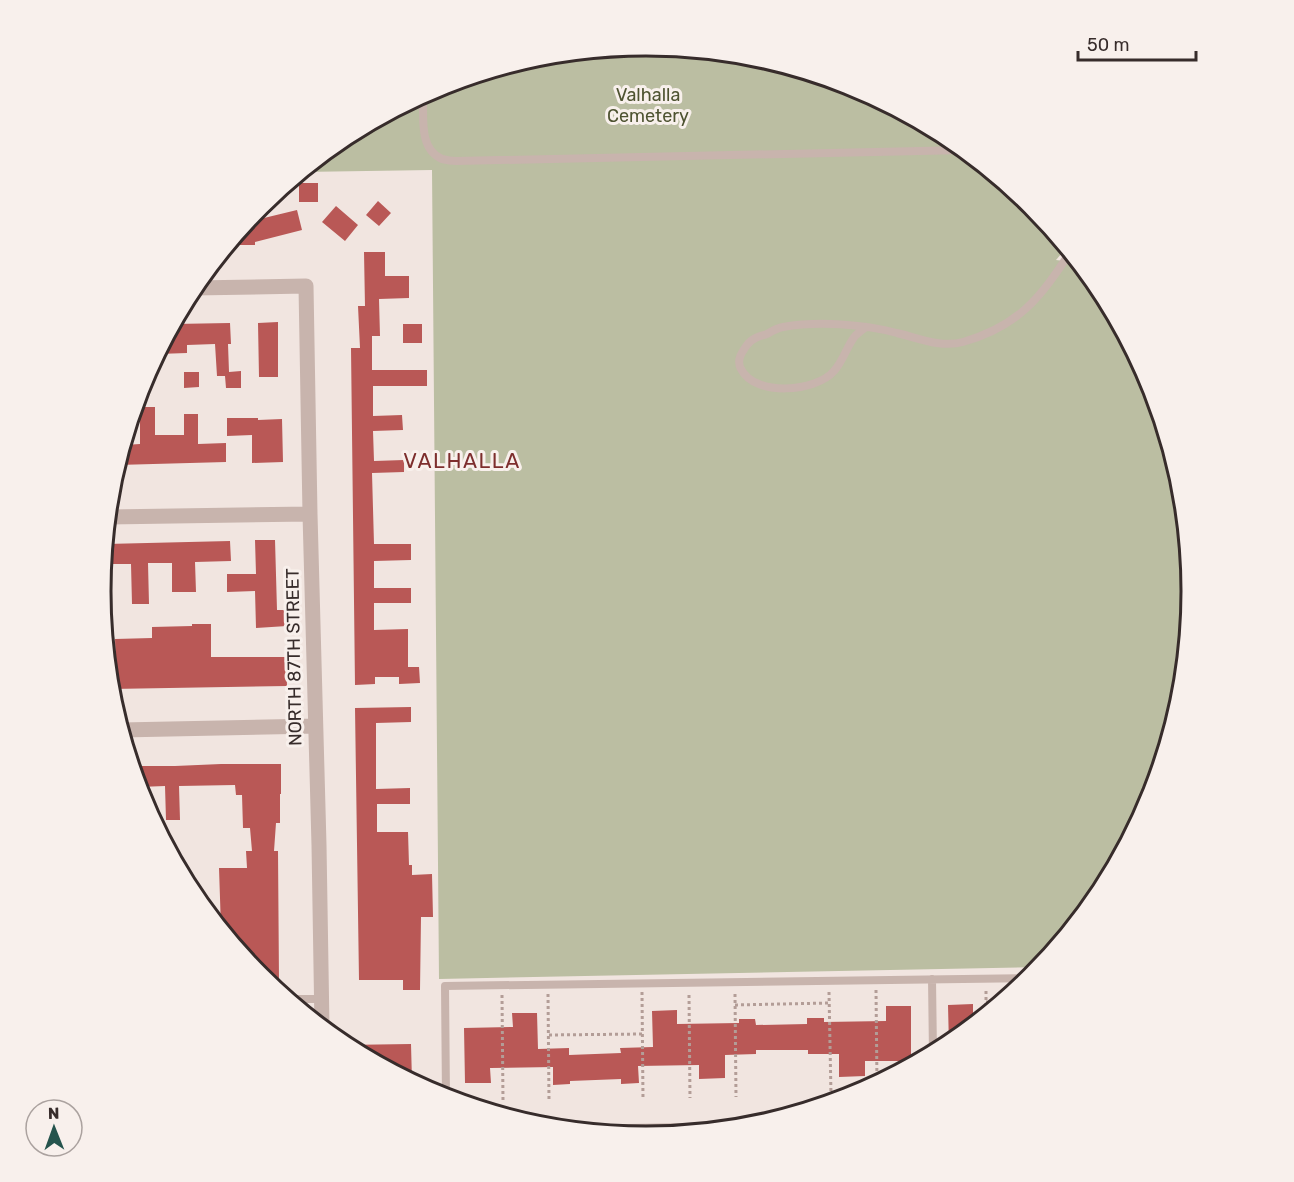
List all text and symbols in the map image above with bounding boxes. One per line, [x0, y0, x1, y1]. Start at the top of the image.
scale bar [1078, 24, 1196, 62]
text: 50 m [1087, 34, 1130, 56]
park label: Valhalla Cemetery [607, 84, 689, 127]
district label: VALHALLA [403, 448, 521, 473]
street label: NORTH 87TH STREET [281, 568, 307, 746]
north arrow [24, 1098, 84, 1158]
text: N [48, 1104, 60, 1123]

